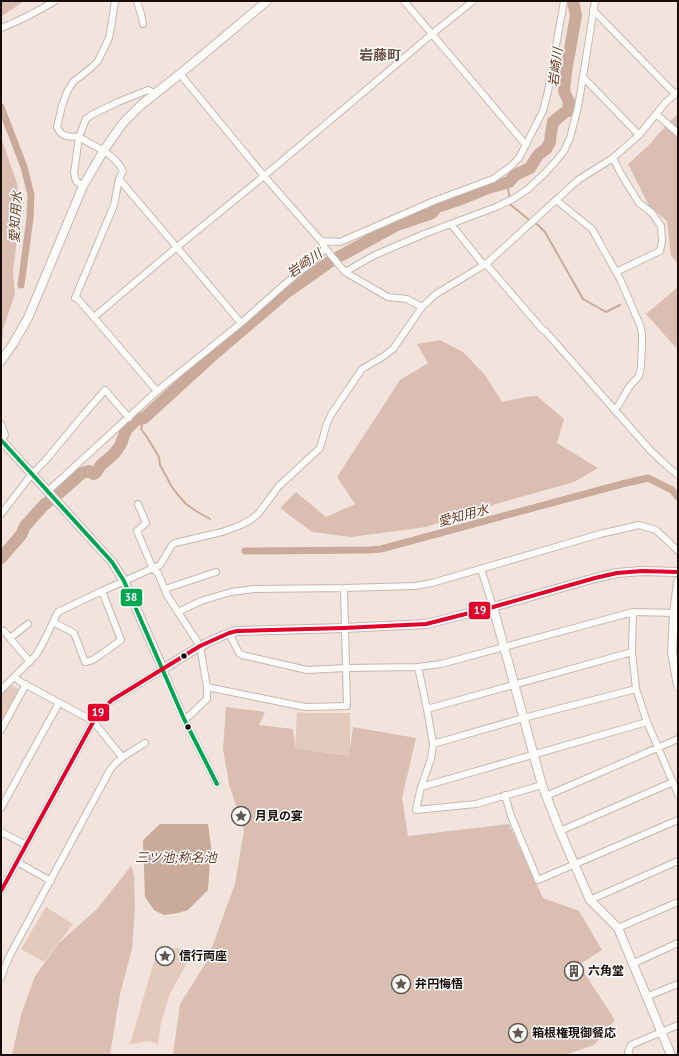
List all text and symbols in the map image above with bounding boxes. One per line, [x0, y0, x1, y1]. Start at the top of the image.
water label: 岩崎川 [545, 45, 567, 87]
district label: 岩藤町 [359, 46, 401, 64]
water label: 愛知用水 [6, 189, 25, 243]
water label: 岩崎川 [283, 244, 327, 282]
water label: 愛知用水 [436, 500, 492, 530]
line badge: 38 [120, 588, 143, 607]
text: 38 [125, 590, 137, 604]
line badge: 19 [468, 601, 491, 620]
text: 19 [474, 603, 486, 617]
unlabelled marker [179, 651, 189, 661]
line badge: 19 [87, 703, 110, 722]
text: 19 [92, 705, 104, 719]
unlabelled marker [183, 722, 193, 732]
place icon: 月見の宴 [230, 805, 252, 827]
place label: 月見の宴 [255, 808, 303, 823]
water label: 三ツ池;称名池 [135, 849, 219, 866]
place icon: 信行両座 [154, 945, 176, 967]
place label: 信行両座 [179, 948, 227, 963]
building icon: 六角堂 [563, 960, 585, 982]
place label: 六角堂 [588, 963, 624, 978]
place icon: 弁円悔悟 [390, 973, 412, 995]
place label: 弁円悔悟 [415, 976, 463, 991]
place icon: 箱根権現御餐応 [507, 1022, 529, 1044]
place label: 箱根権現御餐応 [532, 1025, 616, 1040]

